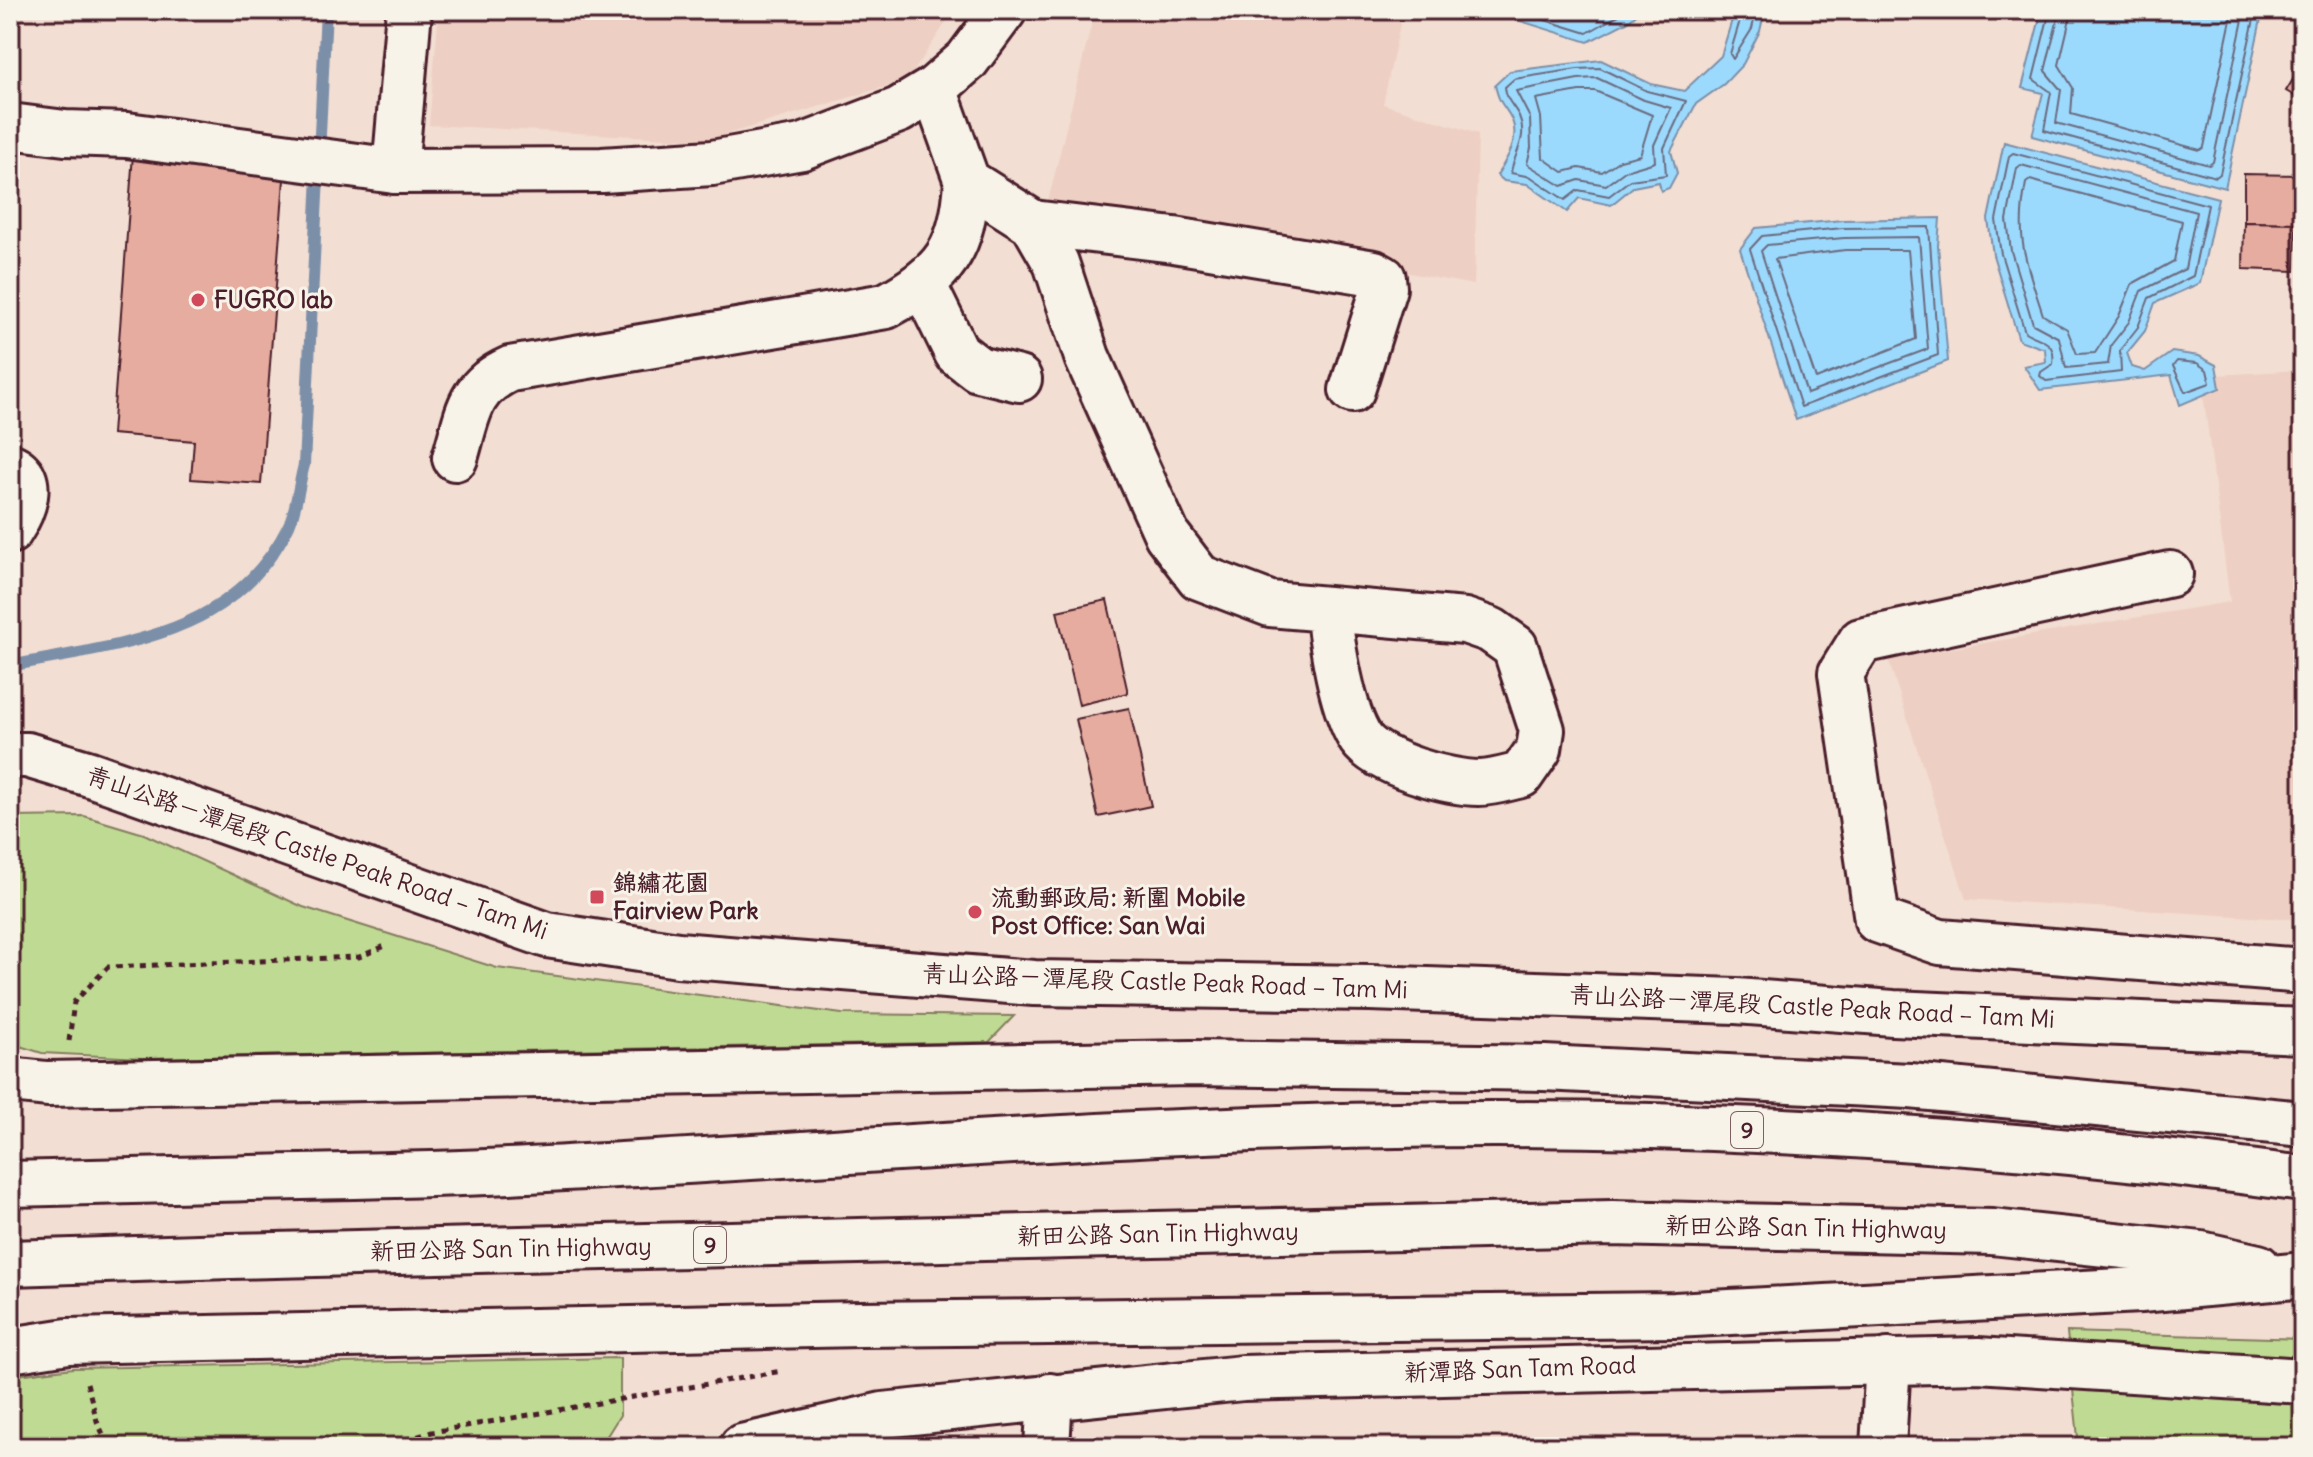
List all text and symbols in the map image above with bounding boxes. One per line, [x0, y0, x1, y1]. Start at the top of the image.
place label: FUGRO lab [214, 284, 333, 314]
marker: FUGRO lab [189, 291, 207, 309]
street label: 青山公路－潭尾段 Castle Peak Road – Tam Mi [83, 759, 552, 945]
place label: 錦繡花園 Fairview Park [613, 867, 758, 925]
place label: 流動郵政局: 新圍 Mobile Post Office: San Wai [991, 882, 1246, 940]
marker: 錦繡花園 Fairview Park [588, 888, 606, 906]
marker: 流動郵政局: 新圍 Mobile Post Office: San Wai [966, 903, 984, 921]
street label: 青山公路－潭尾段 Castle Peak Road – Tam Mi [922, 958, 1408, 1004]
street label: 青山公路－潭尾段 Castle Peak Road – Tam Mi [1569, 978, 2055, 1034]
road number: 9 [1731, 1112, 1763, 1148]
street label: 新田公路 San Tin Highway [1665, 1210, 1947, 1244]
street label: 新田公路 San Tin Highway [1017, 1216, 1299, 1250]
road number: 9 [694, 1227, 726, 1263]
street label: 新田公路 San Tin Highway [370, 1231, 652, 1265]
street label: 新潭路 San Tam Road [1403, 1349, 1636, 1387]

